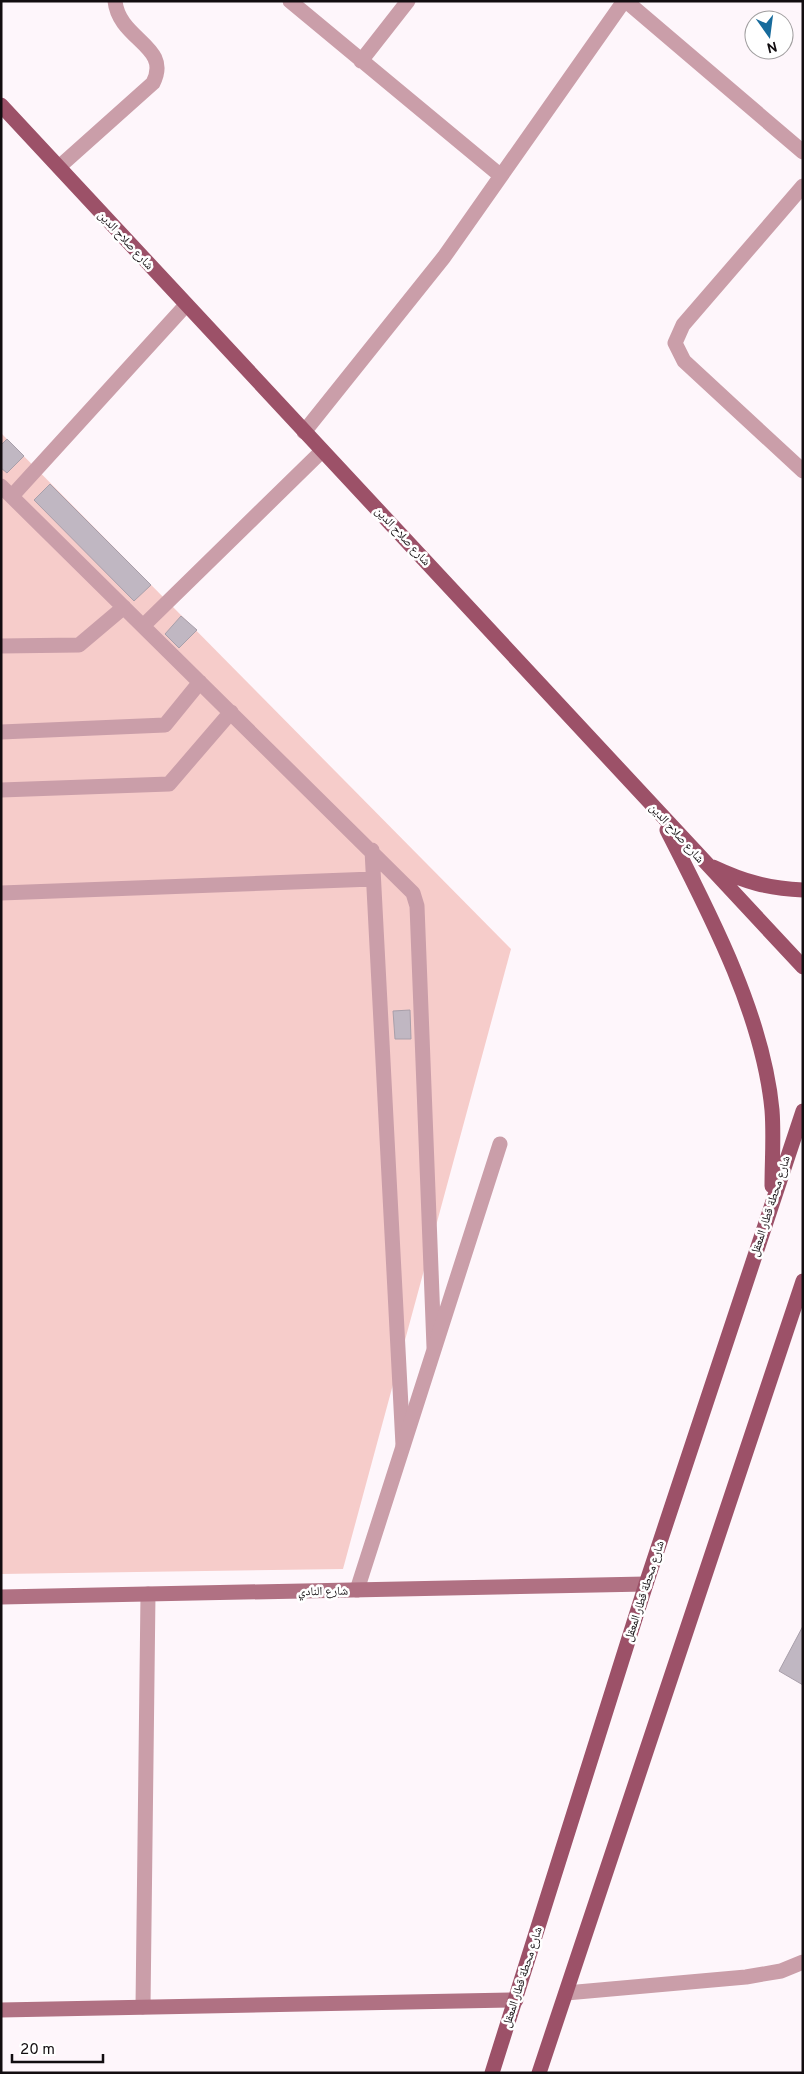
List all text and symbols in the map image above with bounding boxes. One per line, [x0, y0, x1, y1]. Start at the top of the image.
north arrow [744, 10, 794, 60]
text: N [765, 37, 779, 56]
street label: شارع صلاح الدين [94, 208, 157, 274]
street label: شارع صلاح الدين [371, 504, 434, 570]
street label: شارع صلاح الدين [645, 800, 707, 867]
street label: شارع محطة قطار المعقل [747, 1154, 795, 1259]
street label: شارع محطة قطار المعقل [621, 1539, 669, 1644]
street label: شارع النادي [298, 1584, 348, 1601]
street label: شارع محطة قطار المعقل [499, 1925, 547, 2030]
scale bar [12, 2032, 104, 2064]
text: 20 m [20, 2041, 55, 2060]

